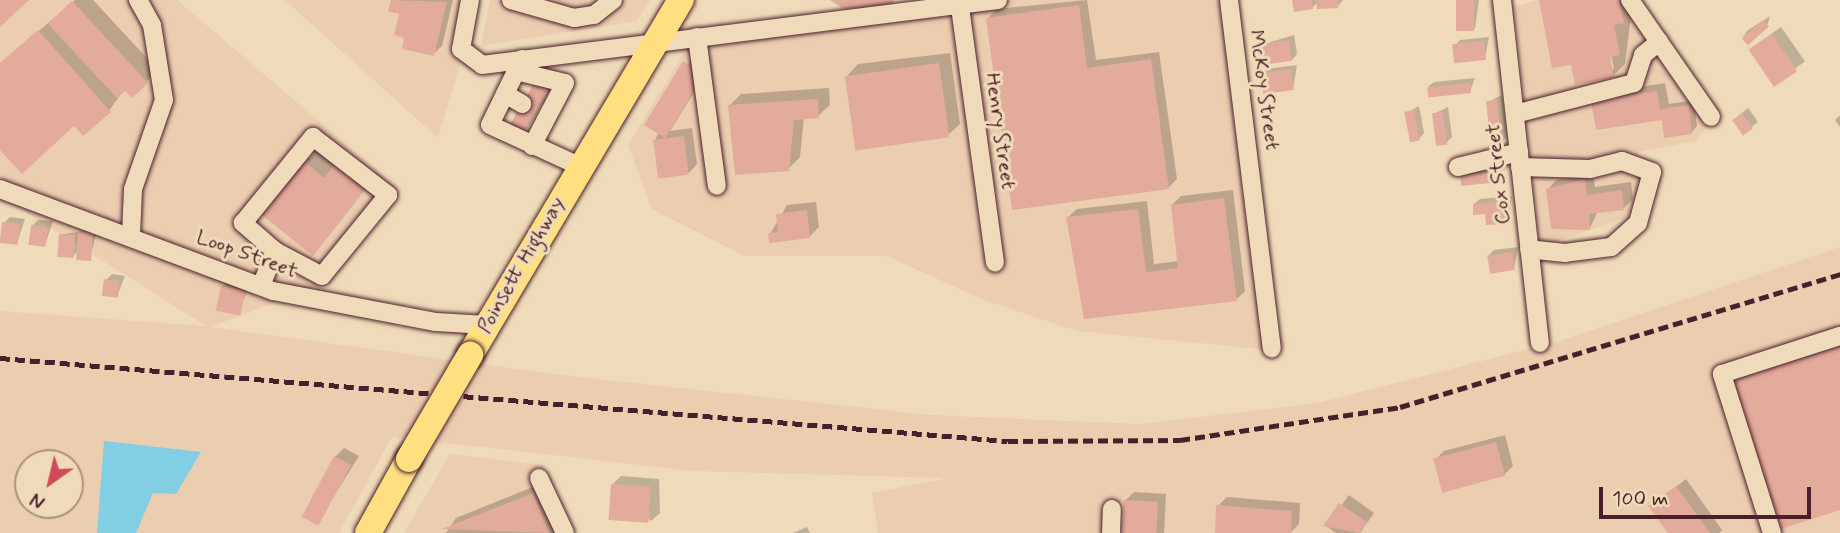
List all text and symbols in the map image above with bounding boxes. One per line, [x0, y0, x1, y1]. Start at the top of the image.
street label: McKoy Street [1243, 26, 1285, 154]
street label: Henry Street [979, 69, 1021, 193]
street label: Cox Street [1480, 123, 1516, 225]
street label: Poinsett Highway [472, 192, 570, 338]
street label: Loop Street [193, 224, 301, 284]
north arrow [14, 449, 84, 519]
scale bar [1602, 474, 1814, 518]
text: 100 m [1612, 485, 1668, 513]
text: N [26, 486, 50, 514]

